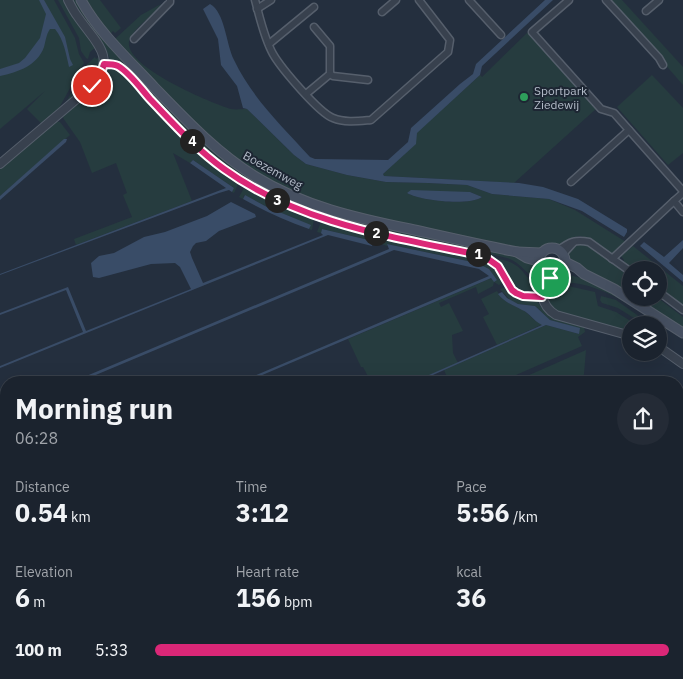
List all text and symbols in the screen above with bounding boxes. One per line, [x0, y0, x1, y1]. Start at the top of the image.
pin [71, 65, 113, 107]
icon: check [78, 72, 106, 100]
place label: Sportpark Ziedewij [534, 83, 588, 112]
marker: Sportpark Ziedewij [518, 91, 530, 103]
pin: 4 [180, 128, 204, 154]
text: 4 [188, 132, 197, 150]
street label: Boezemweg [241, 148, 306, 193]
pin: 3 [264, 188, 290, 212]
text: 3 [273, 191, 282, 209]
pin: 2 [364, 220, 388, 246]
text: 2 [372, 224, 381, 242]
pin: 1 [466, 242, 490, 266]
text: 1 [474, 245, 483, 263]
pin [529, 257, 571, 299]
map controls [622, 261, 667, 361]
button: locate [622, 261, 667, 306]
icon: arrive [536, 264, 564, 292]
button: layers [622, 316, 667, 361]
text: Morning run [15, 390, 173, 427]
button: share [617, 393, 669, 445]
text: 06:28 [15, 428, 58, 448]
text: Distance [15, 478, 70, 496]
text: Time [236, 478, 267, 496]
text: Pace [456, 478, 487, 496]
text: 0.54 [15, 496, 68, 529]
text: 3:12 [236, 496, 289, 529]
text: 5:56 [456, 496, 510, 529]
text: km [68, 508, 91, 526]
text: /km [510, 508, 538, 526]
text: Elevation [15, 563, 73, 581]
text: Heart rate [236, 563, 299, 581]
text: kcal [456, 563, 482, 581]
text: 6 [15, 581, 30, 614]
text: 156 [236, 581, 281, 614]
text: 36 [456, 581, 486, 614]
text: m [30, 593, 46, 611]
text: bpm [281, 593, 312, 611]
text: 100 m [15, 640, 62, 660]
text: 5:33 [95, 640, 128, 660]

